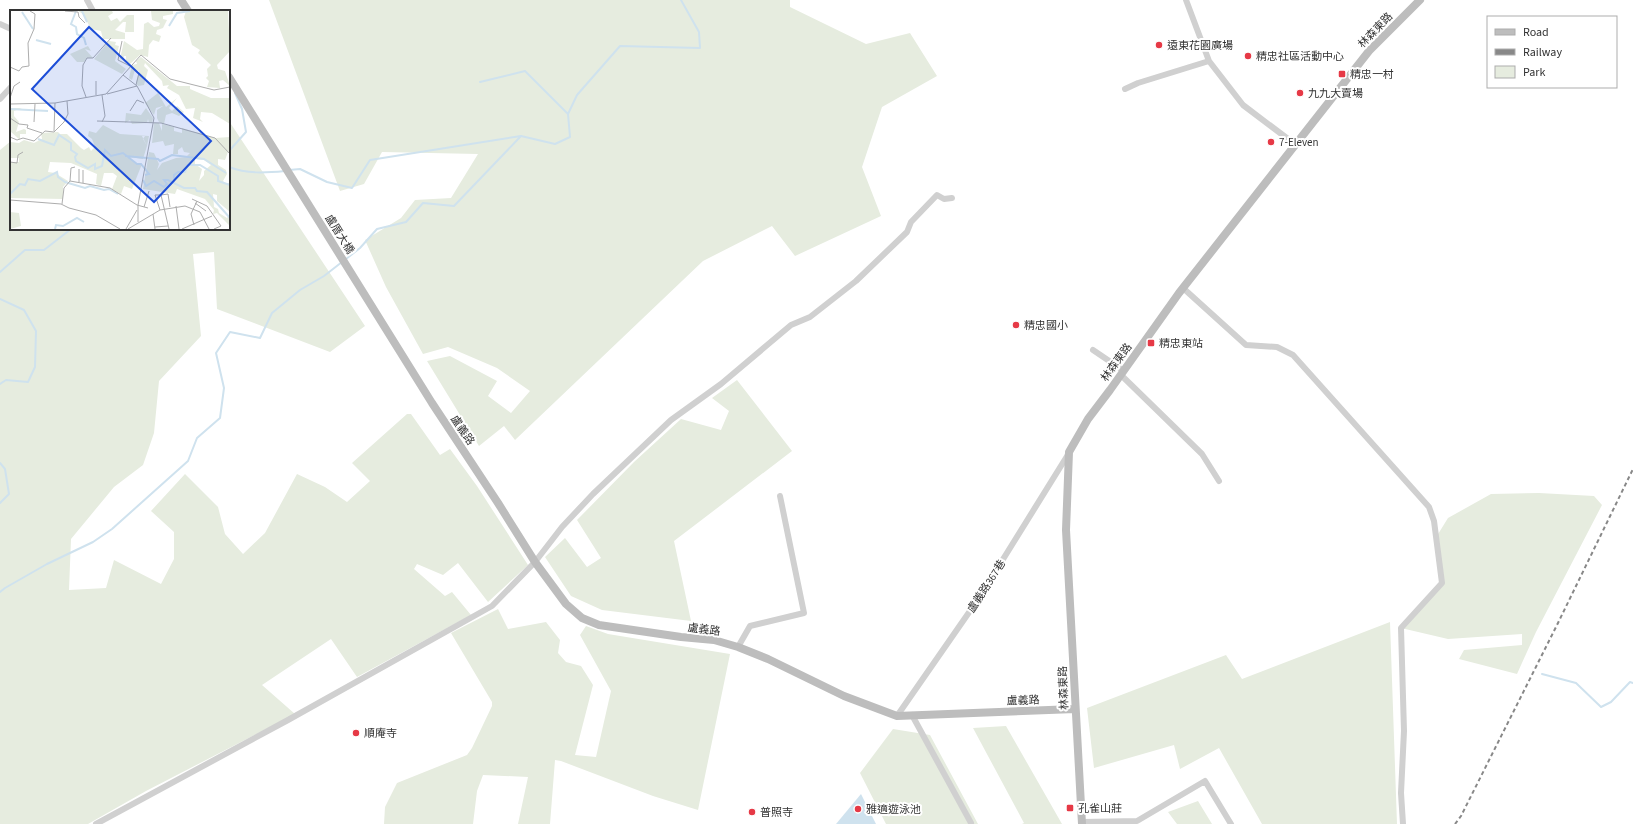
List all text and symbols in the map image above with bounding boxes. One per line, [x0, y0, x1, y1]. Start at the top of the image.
street label: 林森東路 [1355, 9, 1396, 51]
inset map [10, 10, 230, 230]
legend [1487, 16, 1617, 88]
text: Road [1523, 24, 1549, 41]
place label: 遠東花園廣場 [1167, 38, 1233, 53]
marker: 遠東花園廣場 [1154, 40, 1164, 50]
text: Railway [1523, 44, 1562, 61]
place label: 精忠社區活動中心 [1256, 49, 1344, 64]
marker: 精忠社區活動中心 [1243, 51, 1253, 61]
text: Park [1523, 64, 1545, 81]
place label: 精忠一村 [1350, 67, 1394, 82]
marker: 精忠一村 [1337, 69, 1347, 79]
place label: 九九大賣場 [1308, 86, 1363, 101]
marker: 九九大賣場 [1295, 88, 1305, 98]
place label: 7-Eleven [1279, 135, 1319, 150]
marker: 7-Eleven [1266, 137, 1276, 147]
street label: 盧厝大橋 [322, 212, 358, 257]
place label: 精忠國小 [1024, 318, 1068, 333]
marker: 精忠國小 [1011, 320, 1021, 330]
place label: 精忠東站 [1159, 336, 1203, 351]
marker: 精忠東站 [1146, 338, 1156, 348]
street label: 林森東路 [1097, 340, 1135, 385]
street label: 盧義路 [447, 412, 478, 448]
street label: 盧義路367巷 [964, 557, 1009, 616]
street label: 盧義路 [687, 620, 721, 639]
street label: 林森東路 [1055, 666, 1072, 710]
street label: 盧義路 [1006, 692, 1040, 709]
place label: 順庵寺 [364, 726, 397, 741]
marker: 順庵寺 [351, 728, 361, 738]
place label: 孔雀山莊 [1078, 801, 1122, 816]
place label: 雅適遊泳池 [866, 802, 921, 817]
marker: 孔雀山莊 [1065, 803, 1075, 813]
marker: 雅適遊泳池 [853, 804, 863, 814]
place label: 普照寺 [760, 805, 793, 820]
marker: 普照寺 [747, 807, 757, 817]

